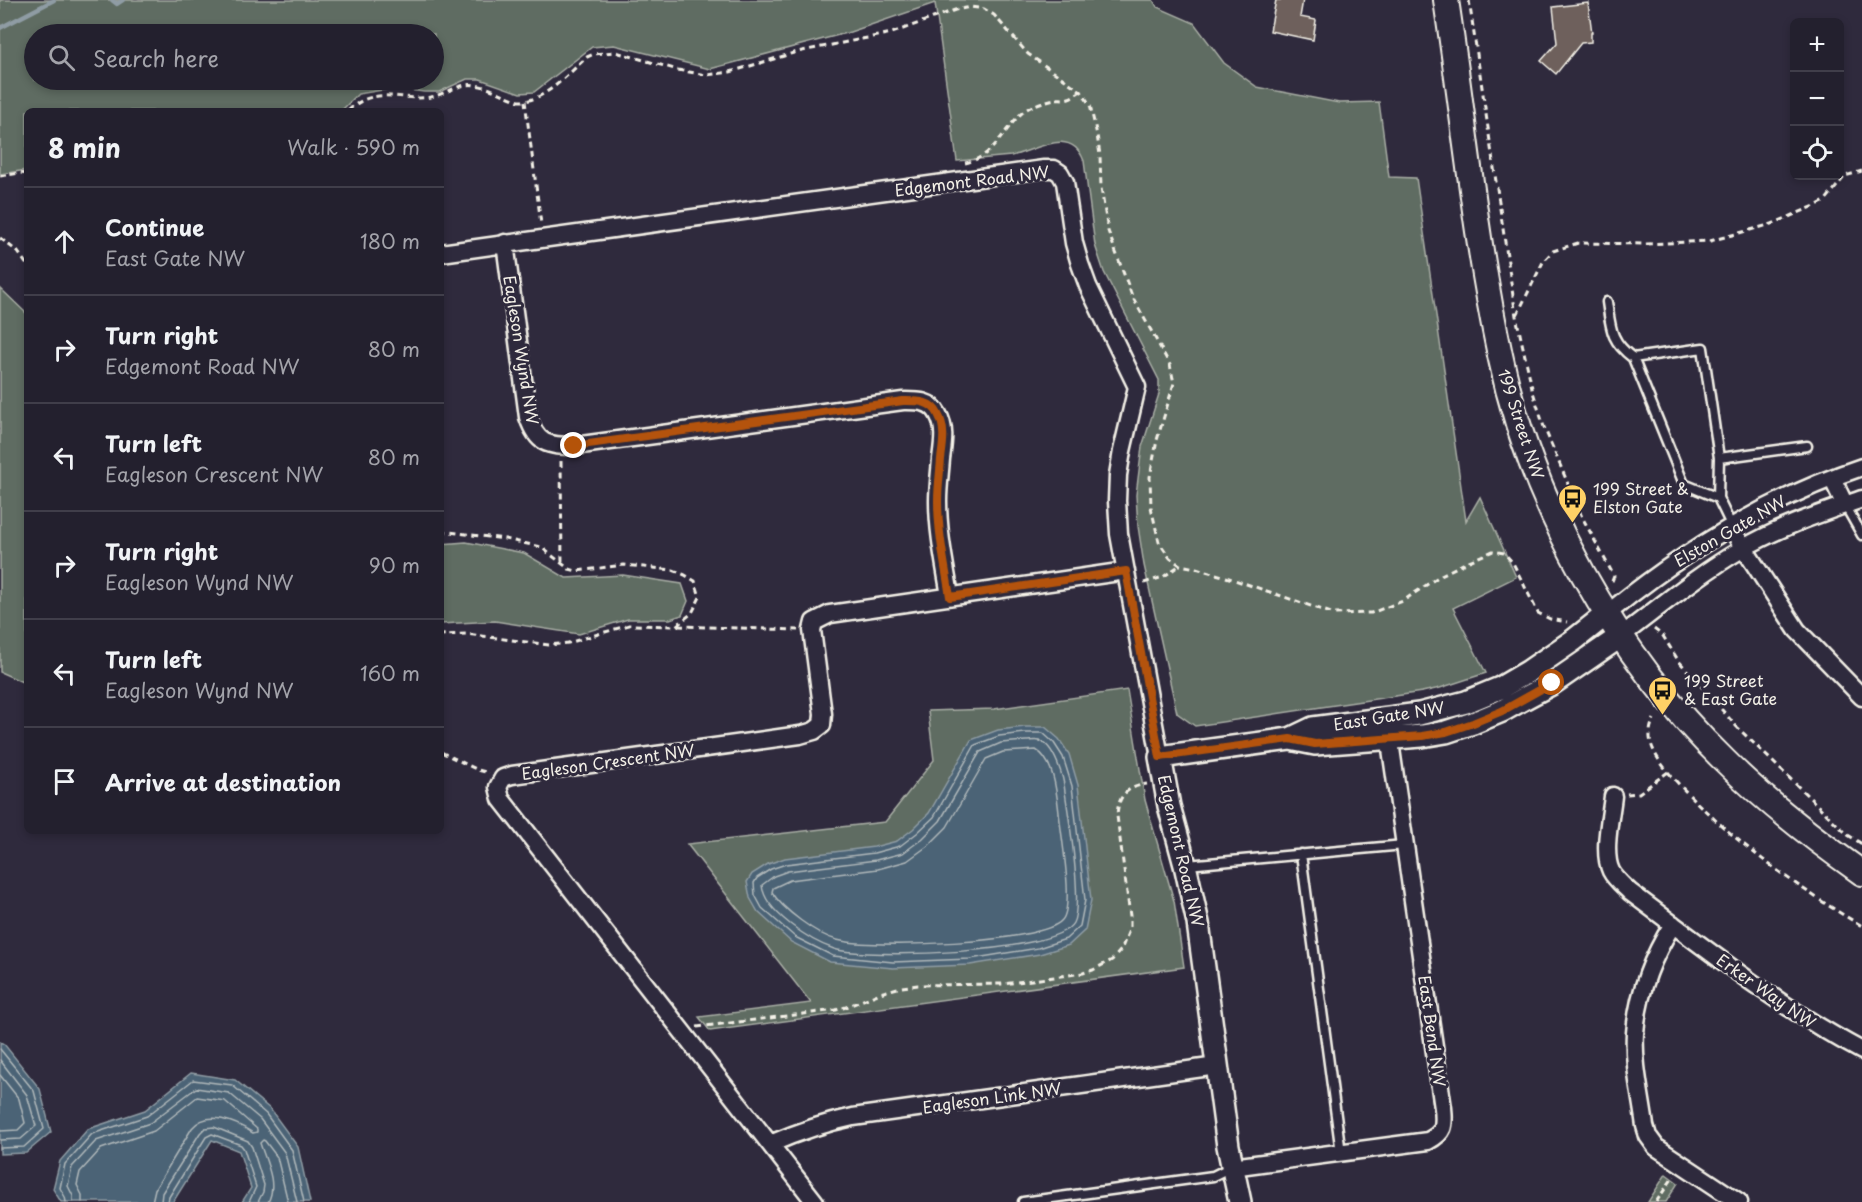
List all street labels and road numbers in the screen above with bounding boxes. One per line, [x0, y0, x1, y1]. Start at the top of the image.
street label: Edgemont Road NW [893, 159, 1051, 201]
street label: Eagleson Wynd NW [498, 273, 546, 426]
street label: 199 Street NW [1493, 366, 1551, 482]
street label: Elston Gate NW [1669, 488, 1790, 572]
street label: East Gate NW [1332, 694, 1446, 736]
street label: Eagleson Crescent NW [520, 737, 696, 785]
street label: Edgemont Road NW [1153, 772, 1211, 929]
street label: Erker Way NW [1712, 947, 1822, 1034]
street label: East Bend NW [1413, 974, 1453, 1088]
street label: Eagleson Link NW [921, 1075, 1063, 1119]

